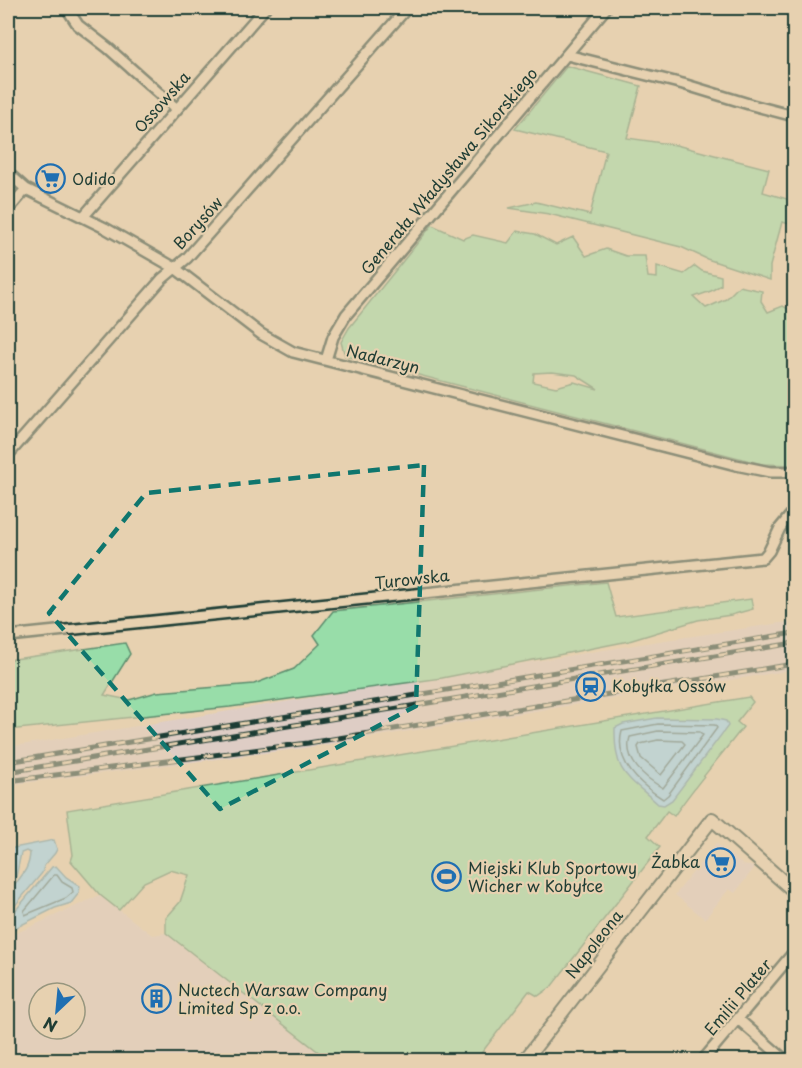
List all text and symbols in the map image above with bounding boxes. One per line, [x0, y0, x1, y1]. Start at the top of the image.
street label: Generała Władysława Sikorskiego [354, 61, 542, 279]
street label: Ossowska [127, 65, 195, 138]
supermarket icon: Odido [35, 163, 67, 195]
place label: Odido [72, 166, 116, 190]
street label: Borysów [167, 190, 228, 254]
street label: Nadarzyn [344, 337, 423, 379]
street label: Turowska [373, 562, 450, 594]
station icon: Kobyłka Ossów [575, 670, 607, 702]
place label: Kobyłka Ossów [612, 673, 726, 697]
supermarket icon: Żabka [705, 846, 737, 878]
place label: Żabka [651, 849, 700, 873]
place label: Miejski Klub Sportowy Wicher w Kobyłce [468, 855, 637, 897]
sports icon: Miejski Klub Sportowy Wicher w Kobyłce [431, 861, 463, 893]
street label: Napoleona [559, 904, 628, 983]
street label: Emilii Plater [698, 952, 777, 1040]
place label: Nuctech Warsaw Company Limited Sp z o.o. [178, 977, 387, 1019]
north arrow [27, 981, 87, 1041]
building icon: Nuctech Warsaw Company Limited Sp z o.o. [141, 983, 173, 1015]
text: N [39, 1012, 61, 1039]

